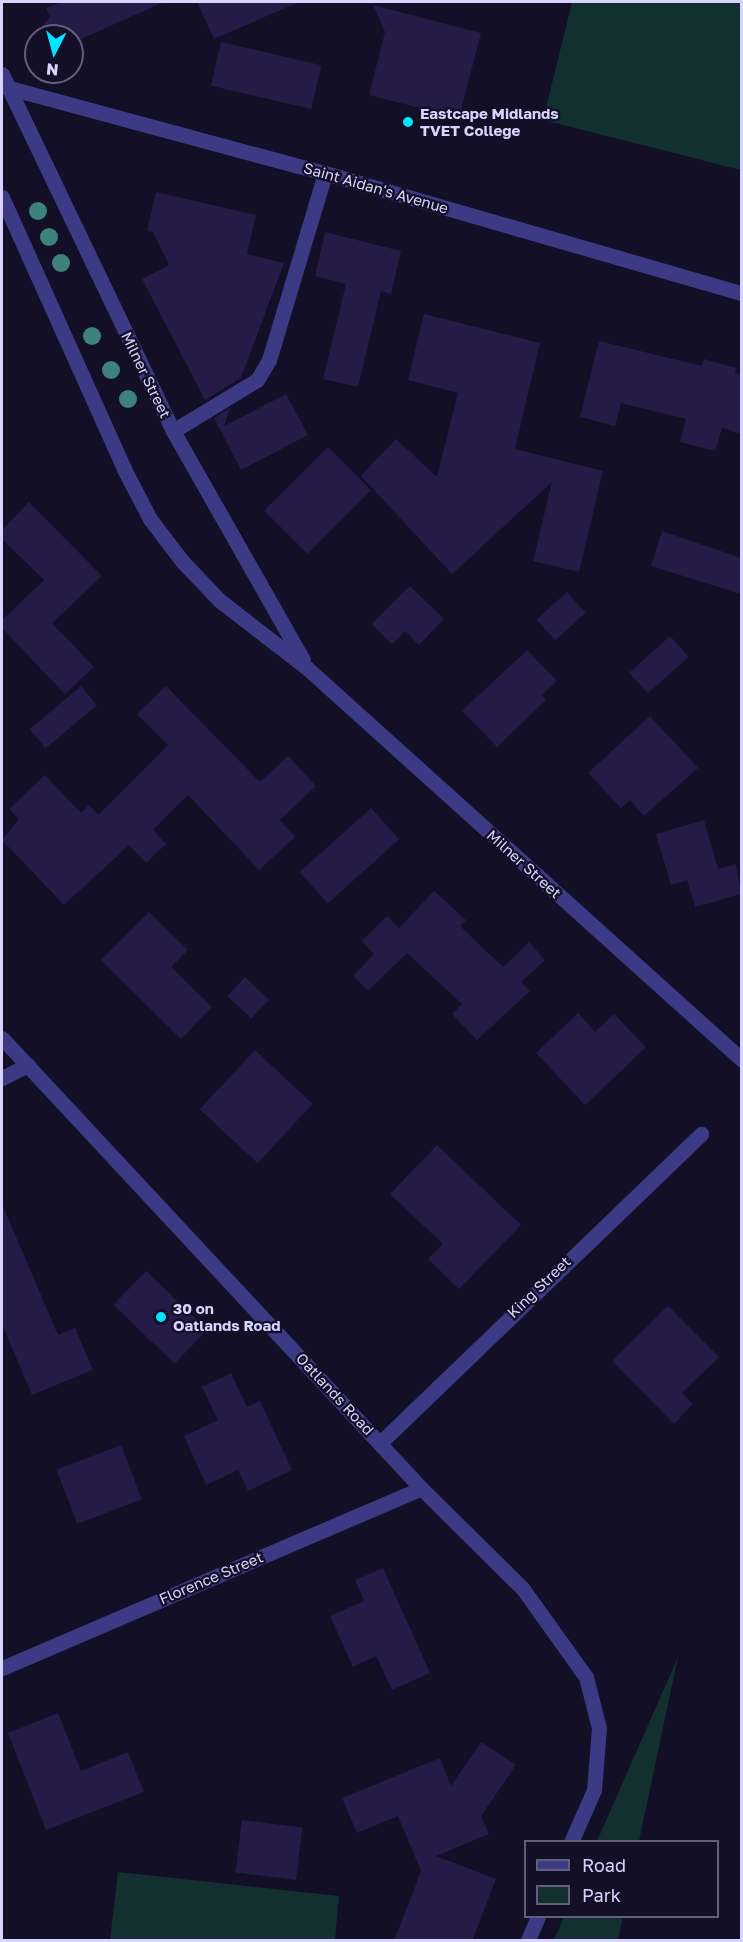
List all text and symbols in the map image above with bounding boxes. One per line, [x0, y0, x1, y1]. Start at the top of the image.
north arrow [24, 24, 84, 84]
text: N [45, 59, 59, 80]
place label: Eastcape Midlands TVET College [420, 104, 559, 139]
marker: Eastcape Midlands TVET College [401, 115, 415, 129]
street label: Saint Aidan's Avenue [302, 159, 450, 217]
street label: Milner Street [117, 329, 175, 421]
street label: Milner Street [483, 826, 565, 902]
street label: King Street [504, 1252, 574, 1322]
place label: 30 on Oatlands Road [173, 1299, 281, 1334]
marker: 30 on Oatlands Road [154, 1310, 168, 1324]
street label: Oatlands Road [292, 1349, 378, 1439]
street label: Florence Street [156, 1548, 266, 1608]
legend [524, 1840, 719, 1918]
text: Road [582, 1854, 626, 1876]
text: Park [582, 1884, 621, 1906]

